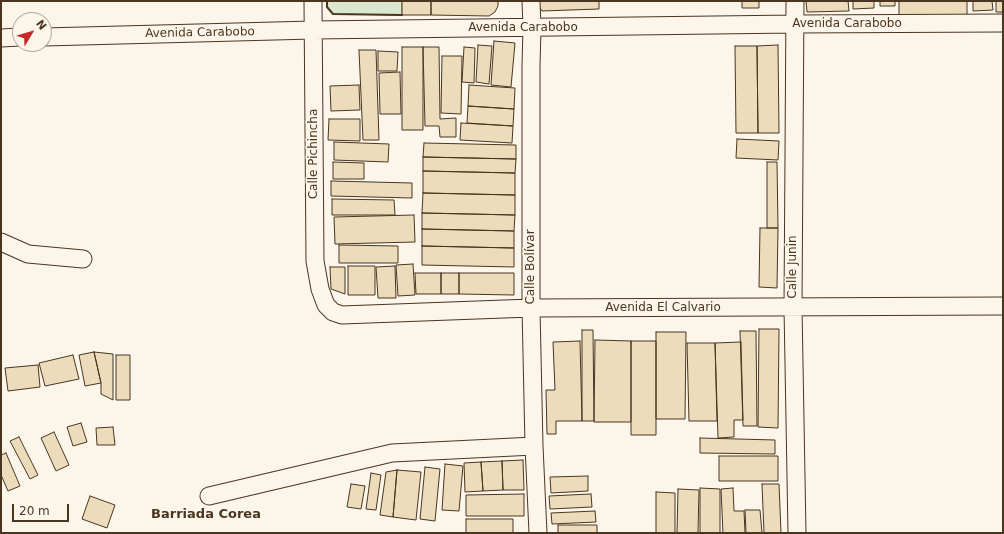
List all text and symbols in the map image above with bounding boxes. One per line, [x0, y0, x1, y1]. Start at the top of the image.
north arrow [12, 12, 52, 52]
text: N [33, 17, 49, 33]
street label: Avenida Carabobo [792, 17, 902, 31]
street label: Avenida Carabobo [468, 21, 578, 35]
street label: Avenida Carabobo [145, 25, 255, 41]
street label: Calle Pichincha [307, 109, 321, 199]
street label: Calle Bolívar [524, 229, 538, 305]
street label: Calle Junin [786, 235, 800, 299]
street label: Avenida El Calvario [605, 301, 721, 315]
scale bar [14, 496, 71, 522]
text: 20 m [19, 504, 50, 518]
district label: Barriada Corea [151, 507, 261, 523]

